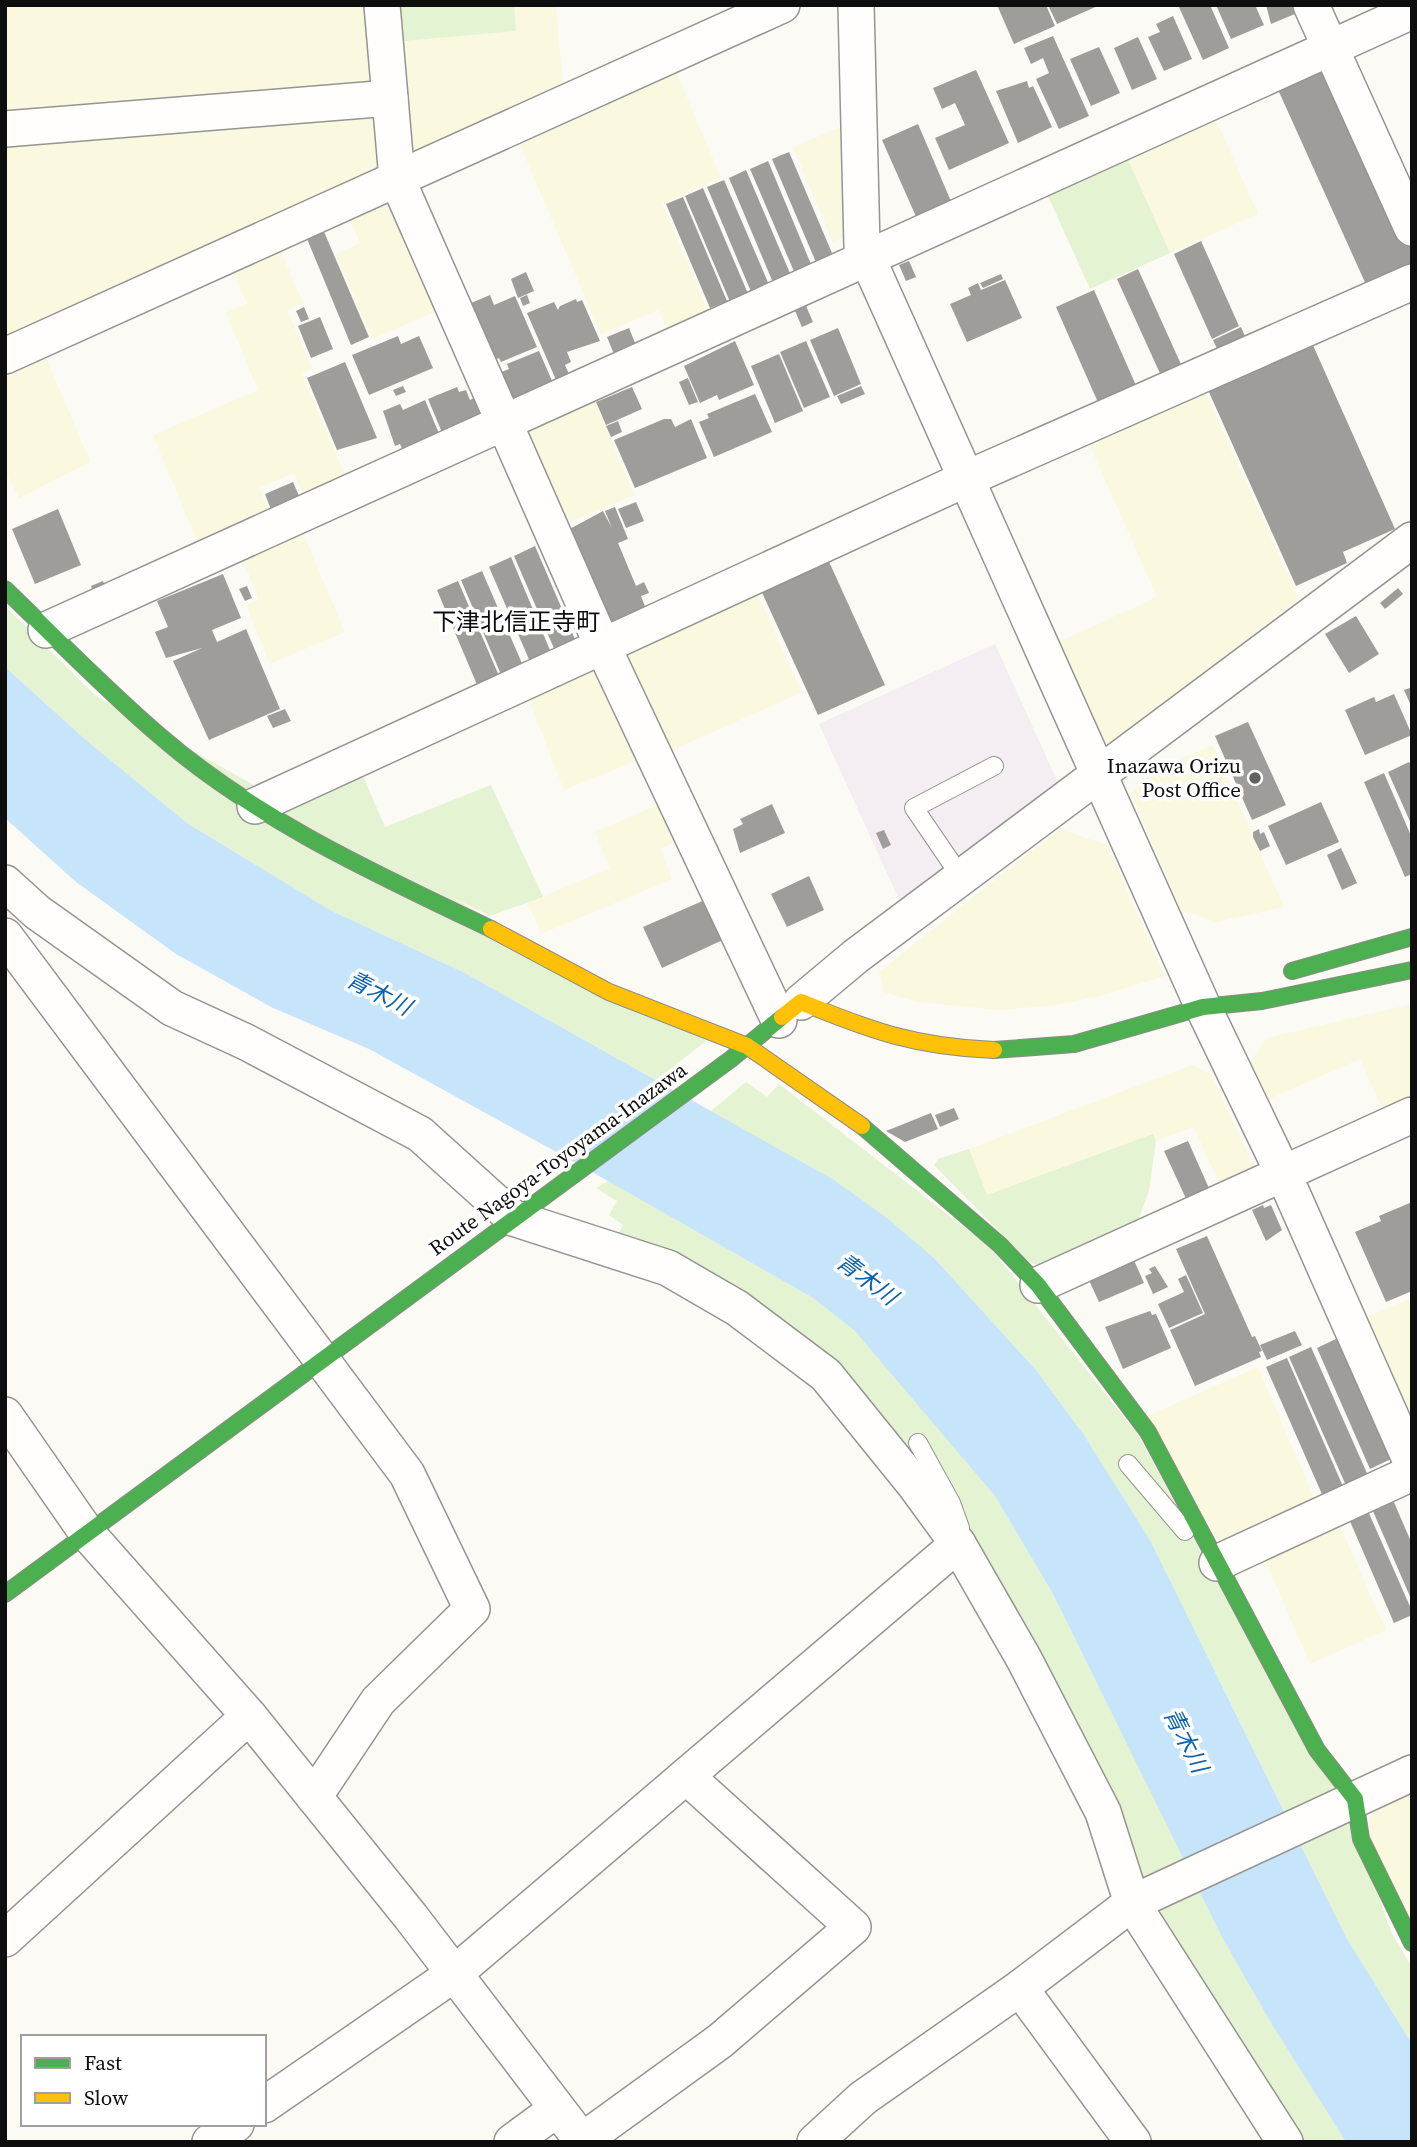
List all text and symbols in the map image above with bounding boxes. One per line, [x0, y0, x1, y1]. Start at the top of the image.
district label: 下津北信正寺町 [432, 605, 600, 638]
place label: Inazawa Orizu Post Office [1107, 751, 1241, 804]
marker: Inazawa Orizu Post Office [1247, 770, 1263, 786]
water label: 青木川 [341, 963, 420, 1024]
street label: Route Nagoya-Toyoyama-Inazawa [423, 1055, 693, 1262]
water label: 青木川 [830, 1245, 907, 1314]
water label: 青木川 [1156, 1702, 1217, 1781]
legend [21, 2035, 266, 2126]
text: Fast [84, 2048, 122, 2077]
text: Slow [84, 2083, 128, 2112]

